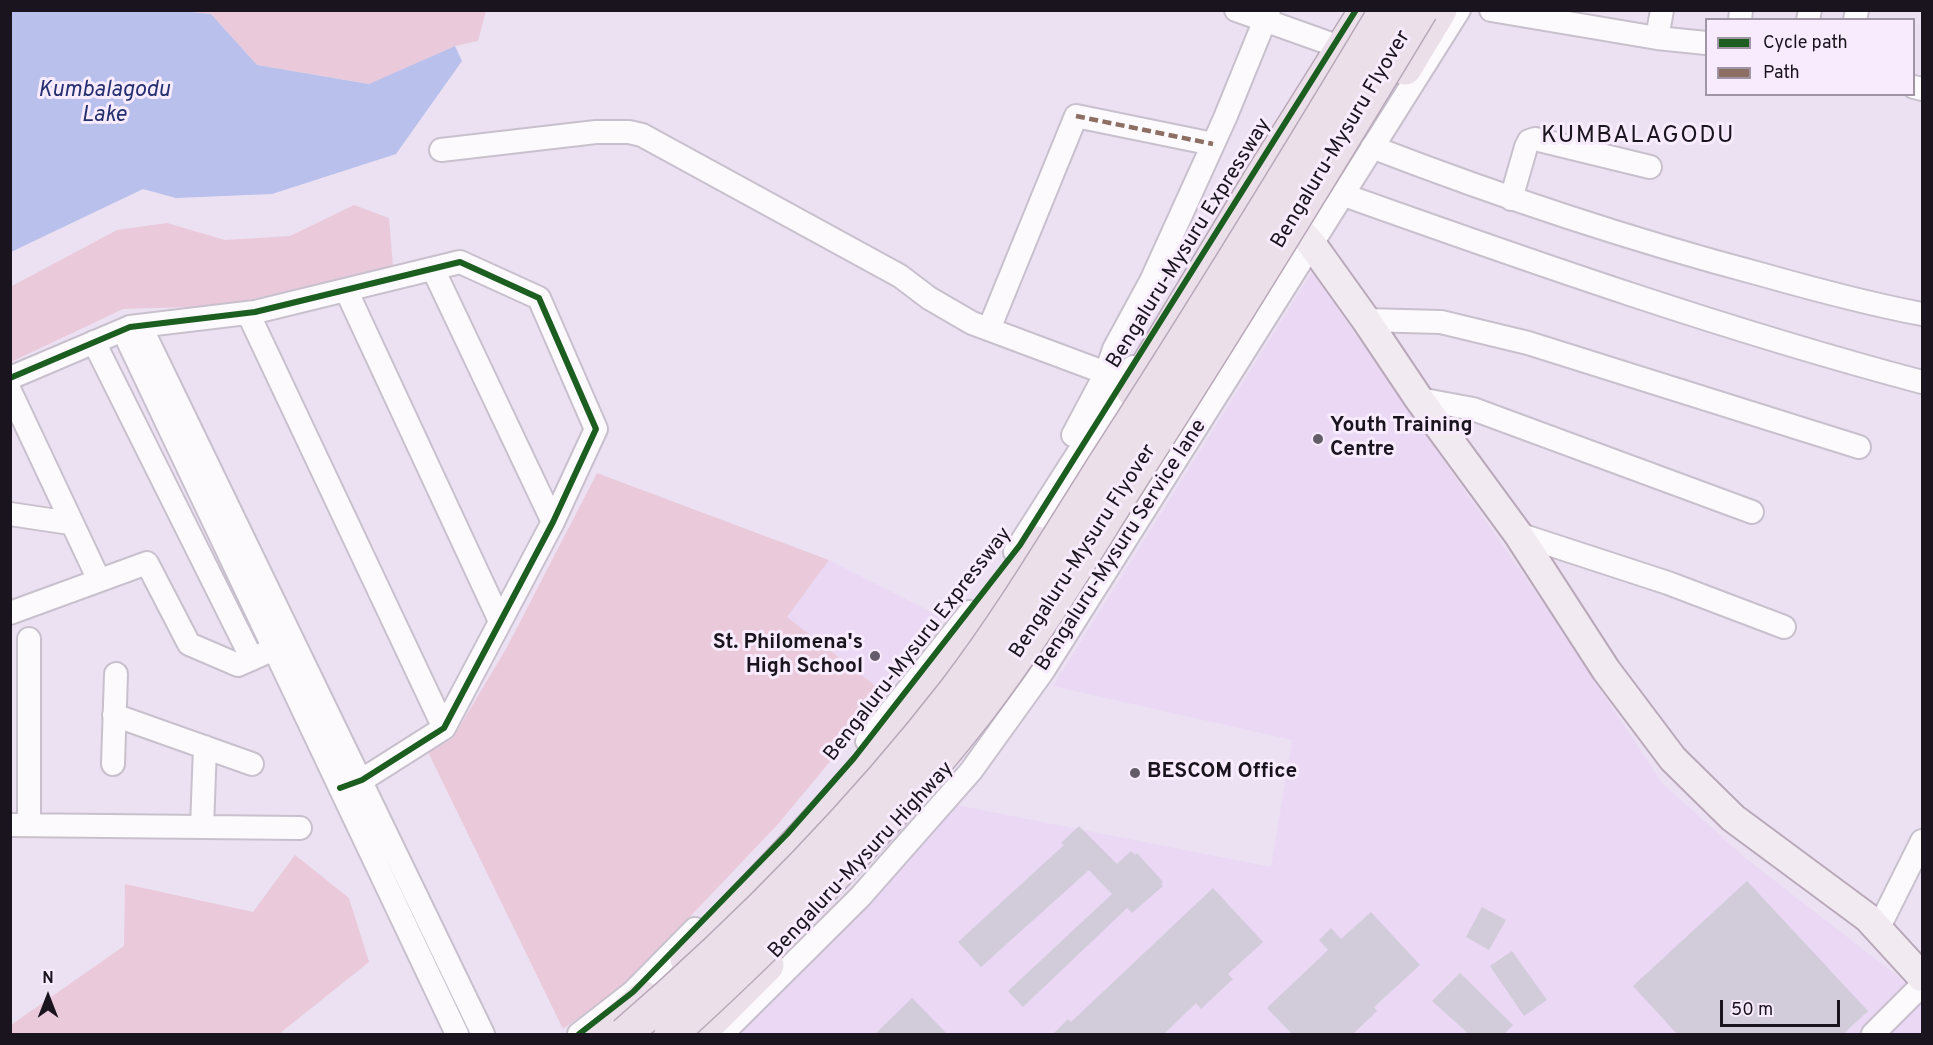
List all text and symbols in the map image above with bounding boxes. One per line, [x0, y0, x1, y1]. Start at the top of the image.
legend [1705, 18, 1915, 96]
street label: Bengaluru-Mysuru Flyover [1267, 26, 1417, 254]
text: Cycle path [1763, 32, 1848, 55]
text: Path [1763, 62, 1800, 85]
water label: Kumbalagodu Lake [38, 79, 170, 130]
street label: Bengaluru-Mysuru Expressway [1102, 114, 1278, 374]
district label: KUMBALAGODU [1541, 123, 1735, 151]
place label: Youth Training Centre [1330, 414, 1473, 464]
street label: Bengaluru-Mysuru Service lane [1031, 415, 1213, 677]
marker: Youth Training Centre [1311, 432, 1325, 446]
street label: Bengaluru-Mysuru Flyover [1005, 440, 1163, 664]
street label: Bengaluru-Mysuru Expressway [820, 523, 1018, 767]
place label: St. Philomena's High School [713, 631, 863, 681]
marker: St. Philomena's High School [868, 649, 882, 663]
street label: Bengaluru-Mysuru Highway [764, 757, 960, 965]
place label: BESCOM Office [1147, 760, 1297, 786]
marker: BESCOM Office [1128, 766, 1142, 780]
north arrow [18, 967, 78, 1027]
text: N [42, 969, 54, 989]
scale bar [1723, 988, 1843, 1026]
text: 50 m [1731, 999, 1773, 1022]

